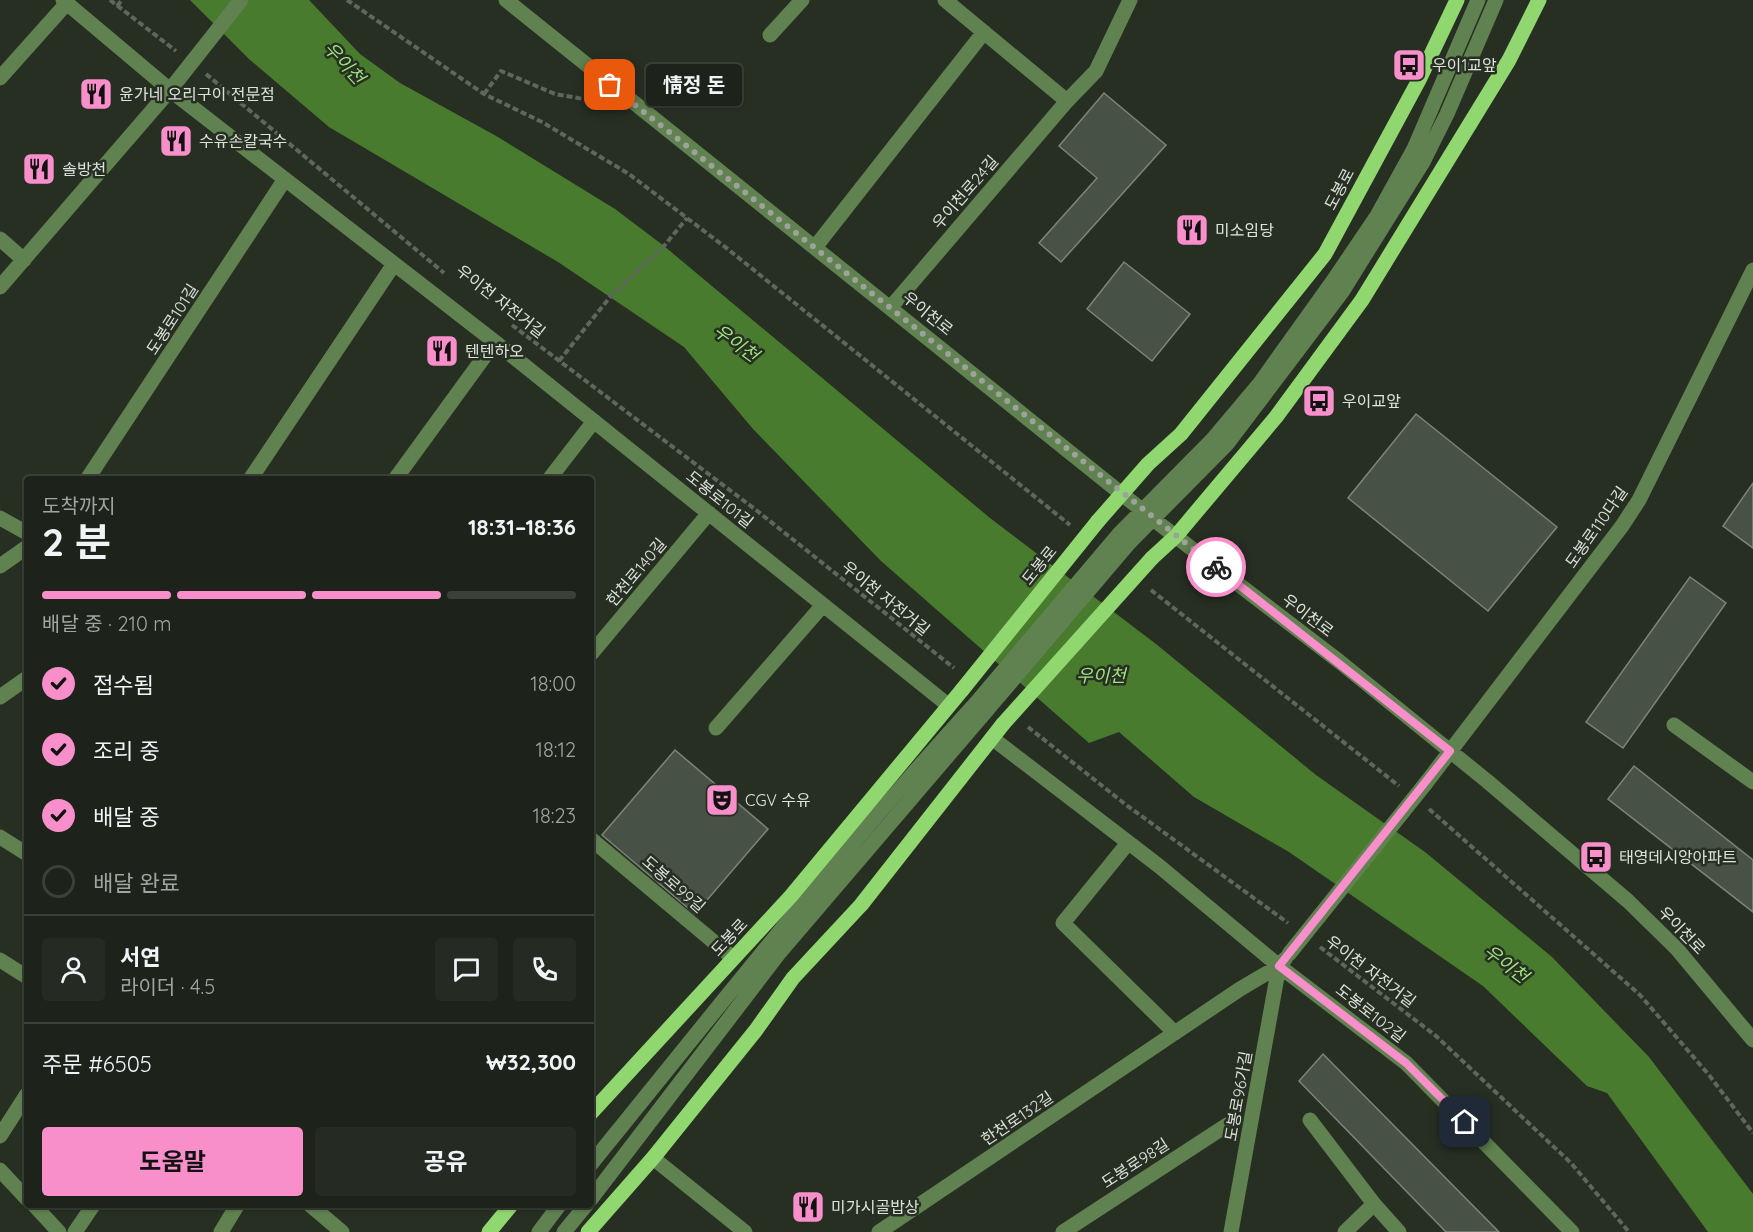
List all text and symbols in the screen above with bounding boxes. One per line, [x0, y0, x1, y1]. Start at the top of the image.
water label: 우이천 [319, 37, 371, 90]
bus stop icon: 우이1교앞 [1391, 47, 1427, 83]
place label: 우이1교앞 [1432, 55, 1497, 75]
pin [584, 59, 635, 110]
callout: 情정 돈 [646, 64, 742, 106]
icon: bag [593, 68, 626, 101]
text: 情정 돈 [663, 72, 725, 97]
restaurant icon: 윤가네 오리구이 전문점 [78, 76, 114, 112]
place label: 윤가네 오리구이 전문점 [119, 84, 275, 104]
restaurant icon: 수유손칼국수 [158, 123, 194, 159]
place label: 수유손칼국수 [199, 131, 287, 151]
restaurant icon: 솔방천 [21, 151, 57, 187]
street label: 우이천로24길 [928, 151, 1002, 233]
place label: 솔방천 [62, 159, 106, 179]
street label: 도봉로 [1320, 165, 1358, 213]
restaurant icon: 미소임당 [1174, 212, 1210, 248]
place label: 미소임당 [1215, 220, 1274, 240]
street label: 우이천 자전거길 [453, 260, 549, 342]
street label: 도봉로101길 [142, 280, 202, 358]
street label: 우이천로 [899, 287, 957, 339]
water label: 우이천 [709, 319, 765, 368]
restaurant icon: 텐텐하오 [424, 333, 460, 369]
place label: 텐텐하오 [465, 341, 524, 361]
bus stop icon: 우이교앞 [1301, 383, 1337, 419]
place label: 우이교앞 [1342, 391, 1401, 411]
street label: 도봉로101길 [683, 466, 757, 532]
street label: 도봉로110다길 [1561, 482, 1631, 572]
text: 도착까지 [42, 493, 116, 518]
text: 18:31–18:36 [468, 513, 576, 541]
text: 2 분 [42, 517, 111, 566]
street label: 한천로140길 [602, 534, 670, 610]
courier [1186, 537, 1246, 597]
street label: 도봉로 [1017, 541, 1061, 588]
icon: bike [1200, 551, 1233, 584]
street label: 우이천 자전거길 [838, 556, 934, 640]
street label: 우이천로 [1278, 589, 1338, 641]
text: 배달 중 · 210 m [42, 611, 172, 636]
water label: 우이천 [1076, 664, 1128, 687]
icon: check [42, 667, 75, 700]
text: 접수됨 [93, 671, 154, 699]
text: 18:00 [530, 671, 576, 696]
icon: check [42, 733, 75, 766]
text: 조리 중 [93, 737, 160, 765]
text: 18:12 [536, 737, 576, 762]
theatre icon: CGV 수유 [704, 782, 740, 818]
place label: CGV 수유 [745, 790, 811, 810]
icon: check [42, 799, 75, 832]
text: 배달 중 [93, 803, 160, 831]
text: 18:23 [533, 803, 576, 828]
bus stop icon: 태영데시앙아파트 [1578, 839, 1614, 875]
place label: 태영데시앙아파트 [1619, 847, 1737, 867]
street label: 도봉로99길 [638, 851, 710, 917]
text: 배달 완료 [93, 869, 180, 897]
street label: 우이천로 [1654, 902, 1710, 958]
street label: 도봉로 [707, 914, 752, 960]
street label: 우이천 자전거길 [1322, 931, 1420, 1011]
button: person [42, 938, 105, 1001]
button: chat [435, 938, 498, 1001]
button: phone [513, 938, 576, 1001]
water label: 우이천 [1480, 939, 1535, 989]
text: 서연 [120, 943, 160, 971]
text: 라이더 · 4.5 [120, 974, 215, 999]
street label: 도봉로102길 [1332, 980, 1410, 1046]
text: ₩32,300 [486, 1048, 576, 1076]
street label: 도봉로96가길 [1220, 1049, 1256, 1143]
text: 주문 #6505 [42, 1050, 152, 1078]
street label: 한천로132길 [977, 1087, 1057, 1149]
pin [1439, 1096, 1490, 1147]
icon: home [1448, 1105, 1481, 1138]
button: 도움말 [42, 1127, 303, 1196]
button: 공유 [315, 1127, 576, 1196]
street label: 도봉로98길 [1097, 1134, 1173, 1192]
restaurant icon: 미가시골밥상 [790, 1189, 826, 1225]
place label: 미가시골밥상 [831, 1197, 920, 1217]

